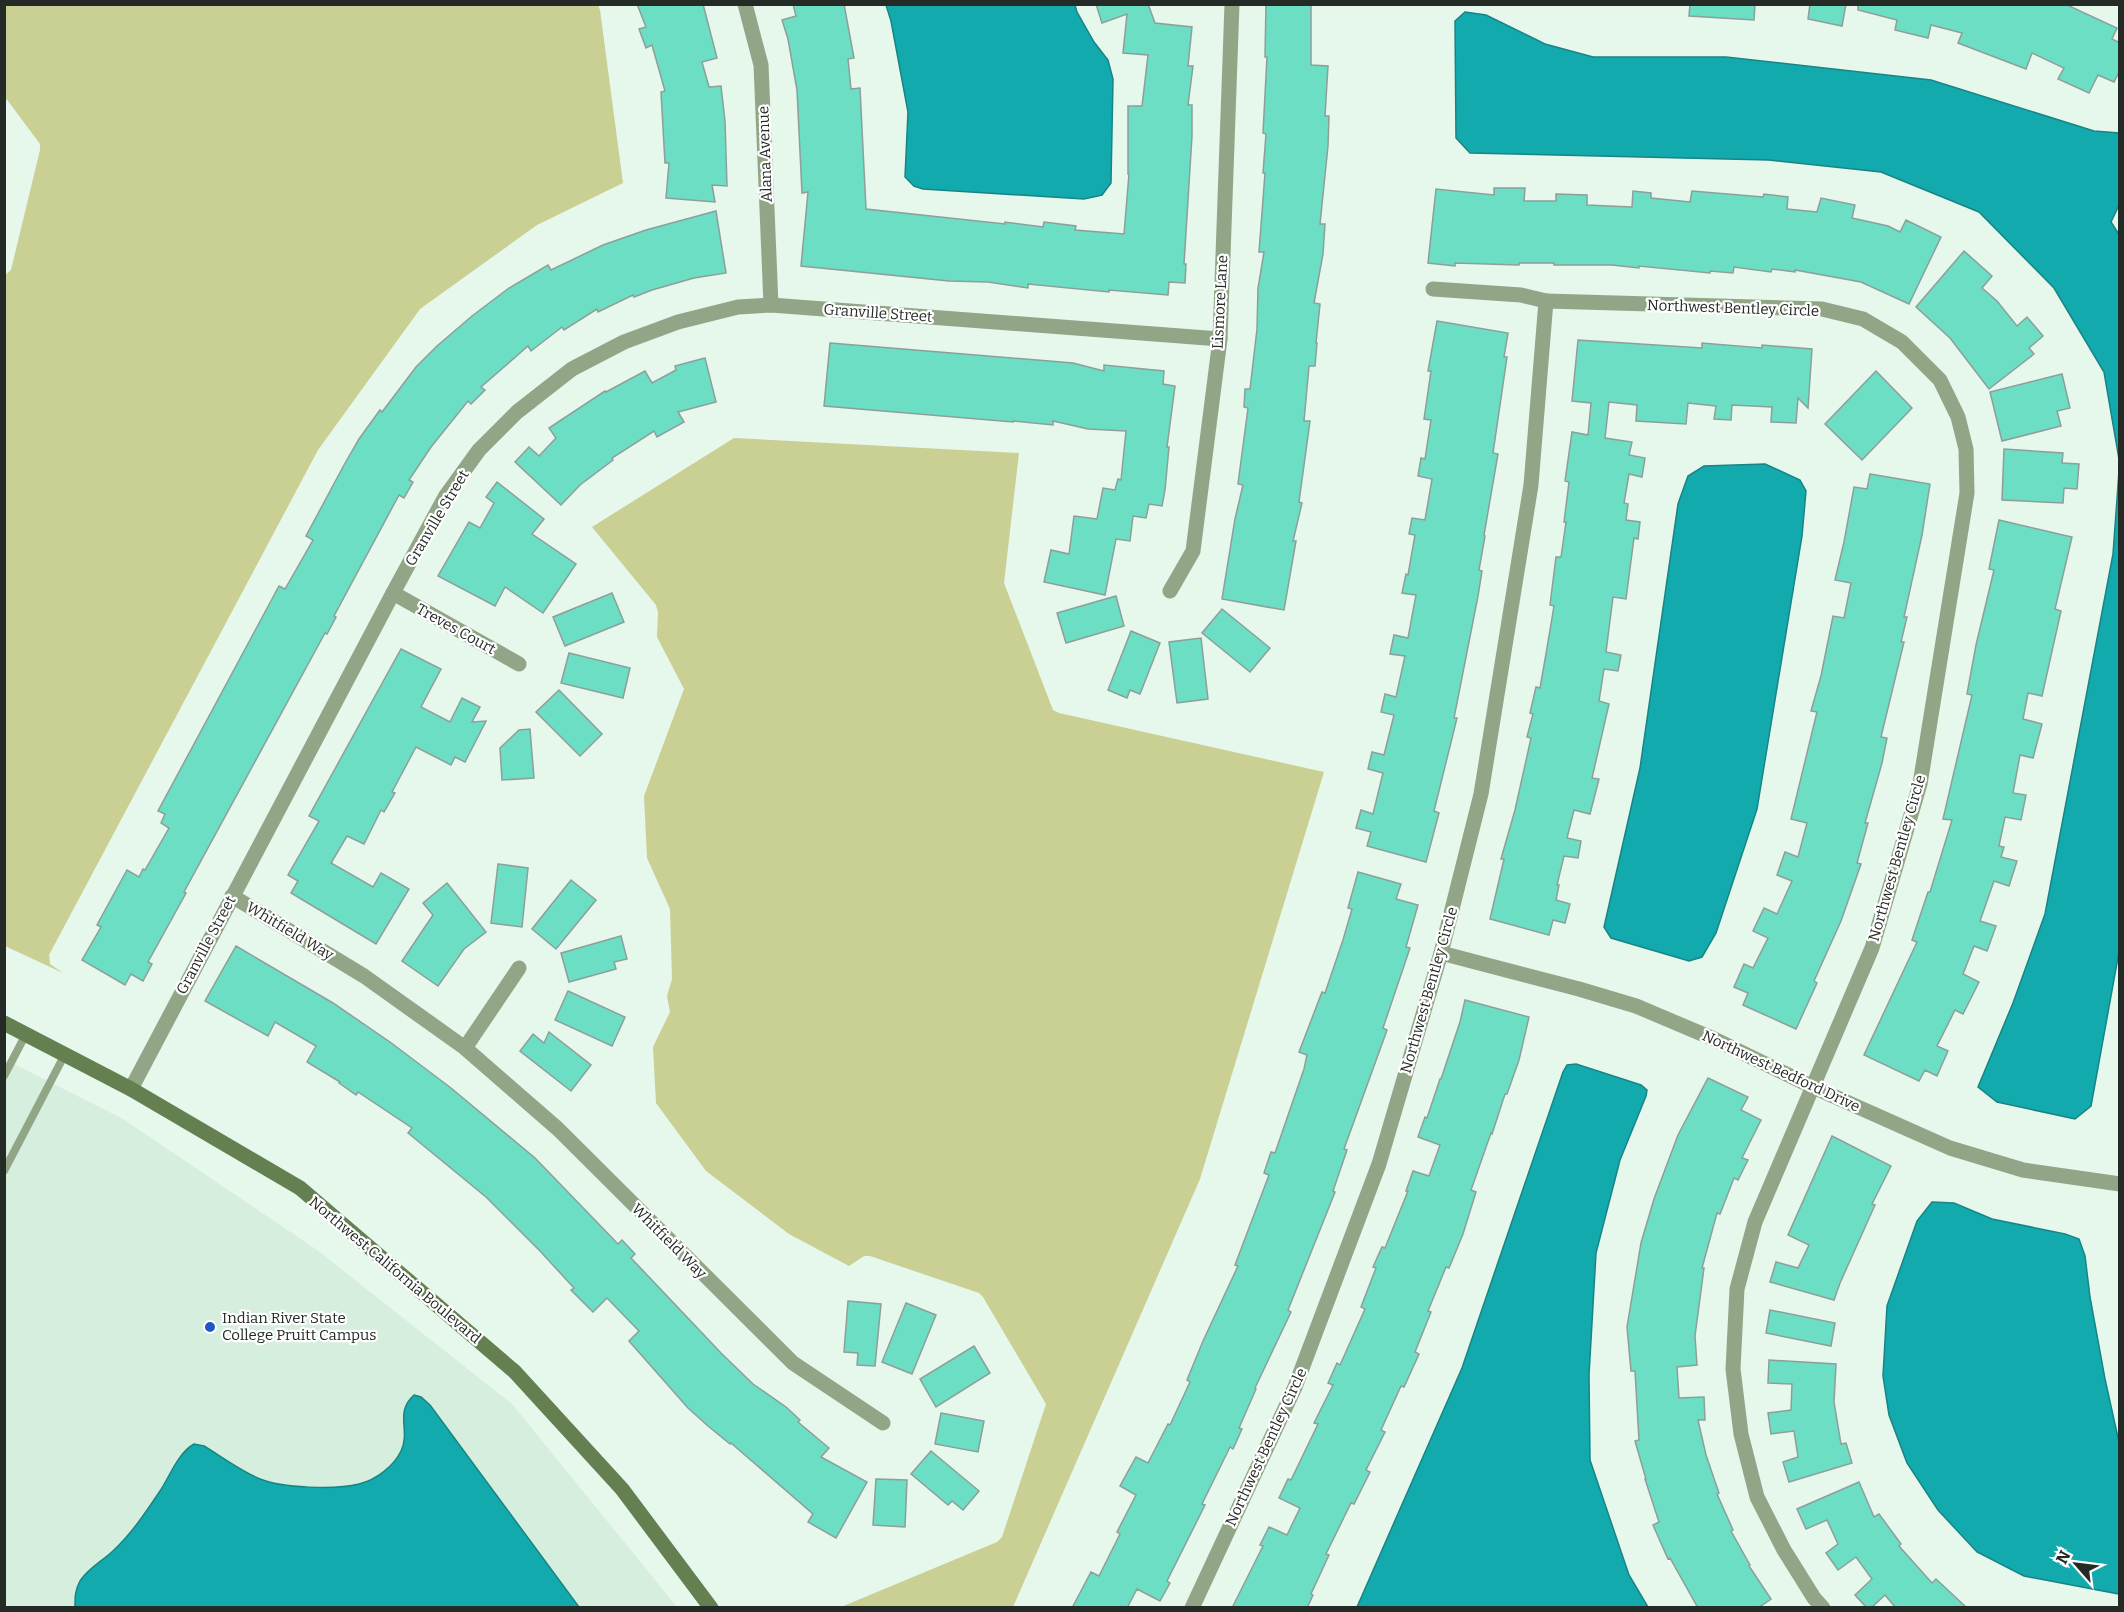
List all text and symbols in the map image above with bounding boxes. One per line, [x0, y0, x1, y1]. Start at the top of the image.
street label: Alana Avenue [754, 106, 776, 202]
street label: Lismore Lane [1209, 255, 1231, 349]
street label: Northwest Bentley Circle [1647, 296, 1819, 320]
street label: Granville Street [823, 300, 934, 326]
street label: Granville Street [401, 466, 473, 569]
street label: Treves Court [413, 600, 499, 658]
street label: Northwest Bentley Circle [1865, 773, 1929, 943]
street label: Granville Street [172, 892, 240, 997]
street label: Whitfield Way [243, 898, 337, 964]
street label: Northwest Bentley Circle [1397, 905, 1461, 1075]
street label: Northwest Bedford Drive [1699, 1026, 1863, 1116]
street label: Northwest California Boulevard [305, 1193, 485, 1347]
street label: Whitfield Way [628, 1200, 710, 1282]
place label: Indian River State College Pruitt Campus [222, 1309, 376, 1344]
marker: Indian River State College Pruitt Campus [203, 1320, 217, 1334]
street label: Northwest Bentley Circle [1221, 1365, 1311, 1529]
north arrow [2046, 1534, 2106, 1594]
text: N [2052, 1547, 2074, 1567]

